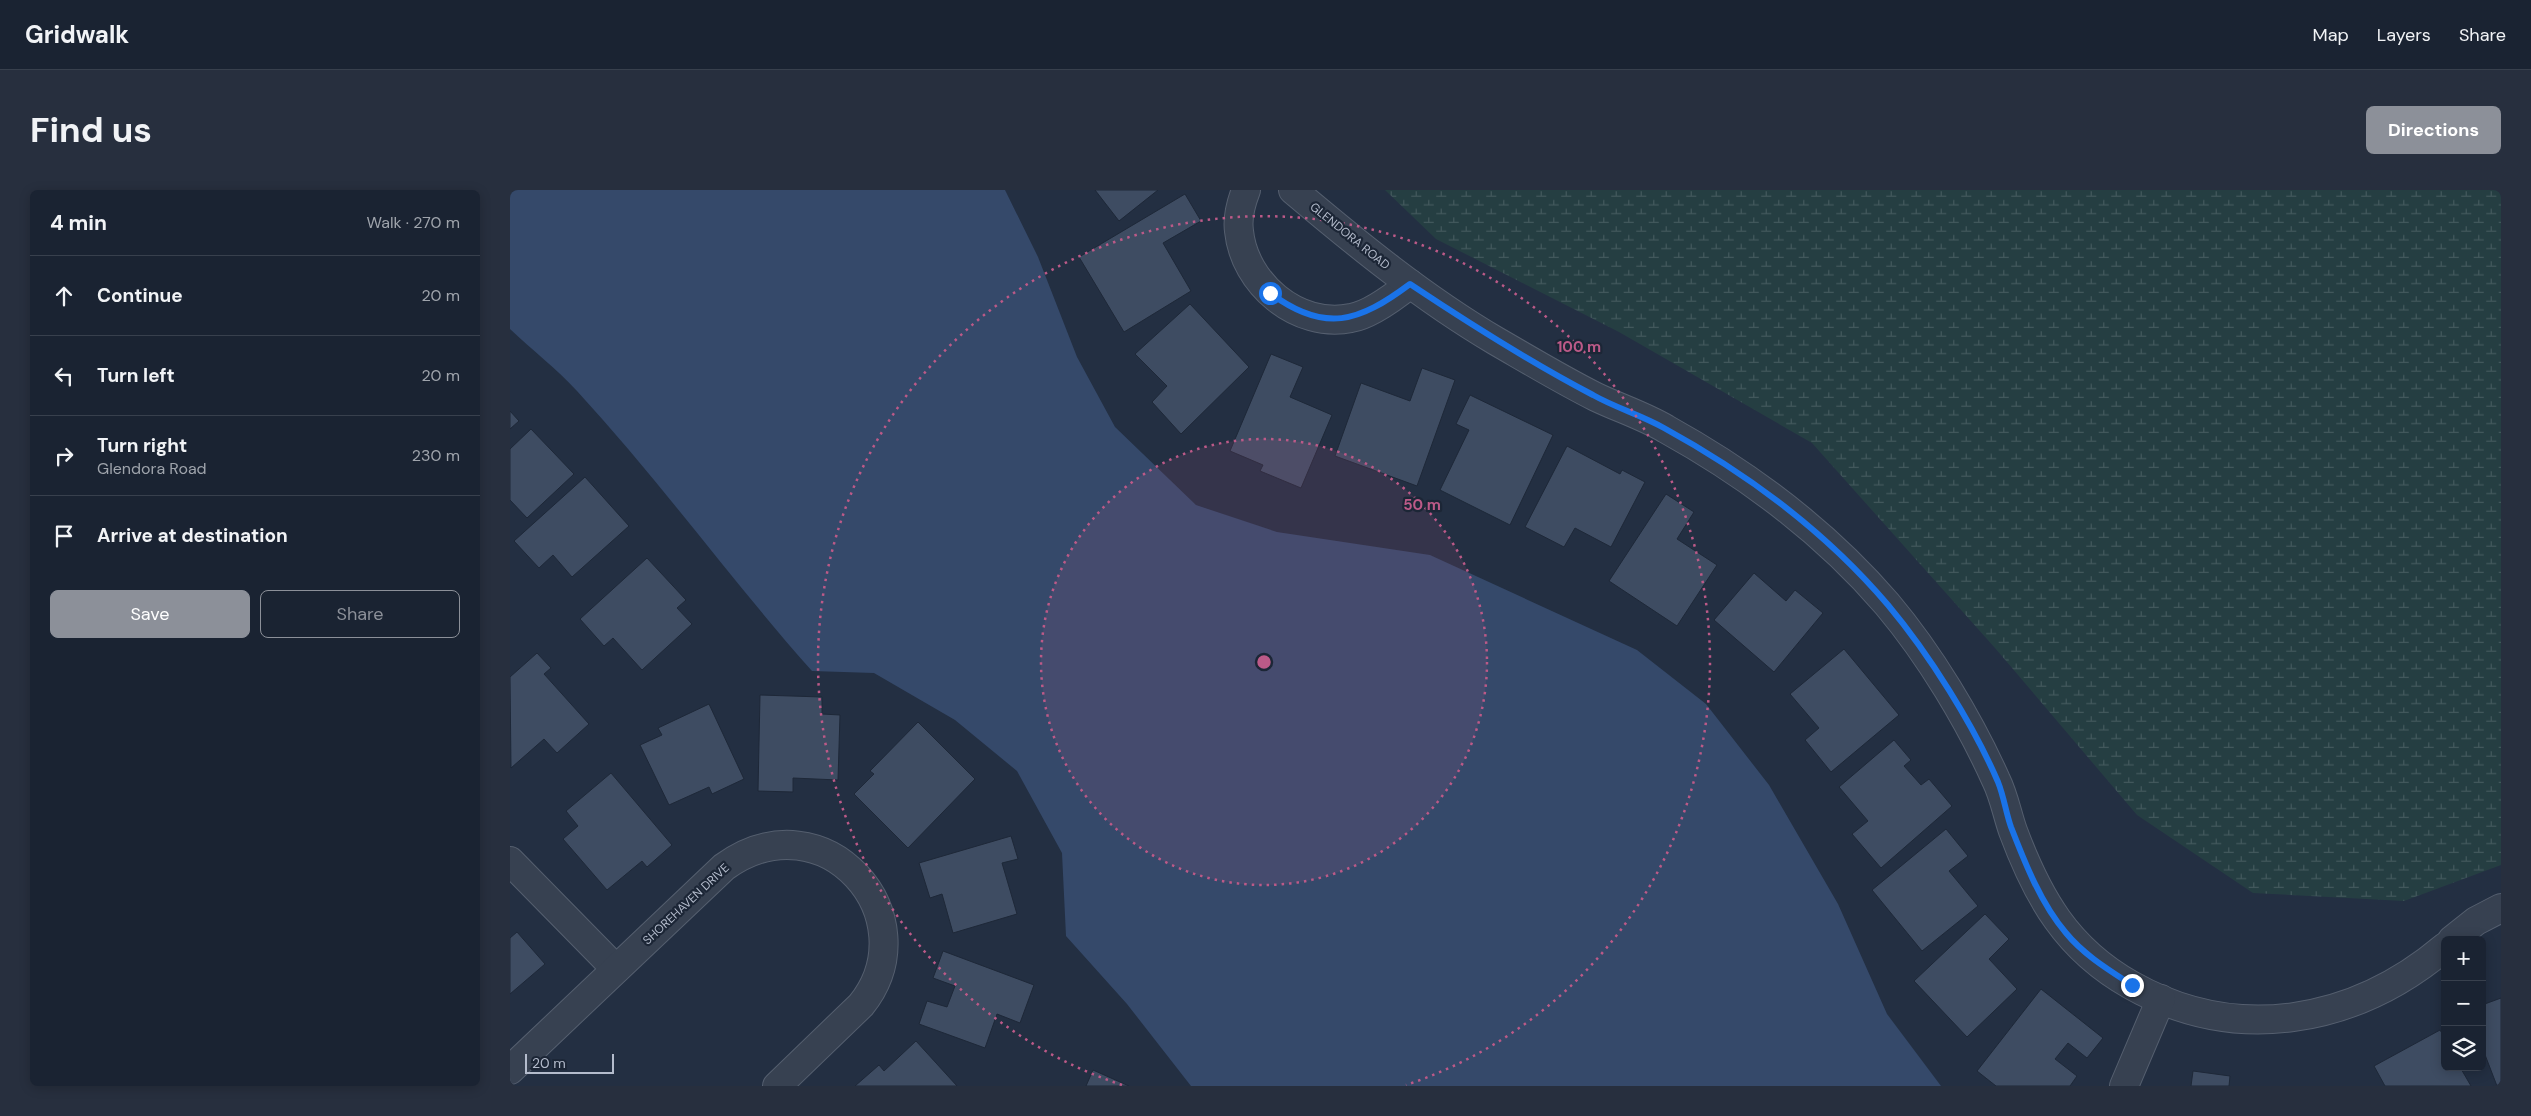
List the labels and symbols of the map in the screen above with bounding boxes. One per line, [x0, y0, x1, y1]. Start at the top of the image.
street label: GLENDORA ROAD [1307, 199, 1393, 273]
route start [1259, 282, 1282, 305]
text: 100 m [1557, 337, 1601, 357]
text: 50 m [1403, 495, 1441, 515]
centre of rings [1255, 653, 1273, 671]
street label: SHOREHAVEN DRIVE [639, 860, 733, 948]
route end [2121, 974, 2144, 997]
scale bar [525, 1051, 614, 1074]

